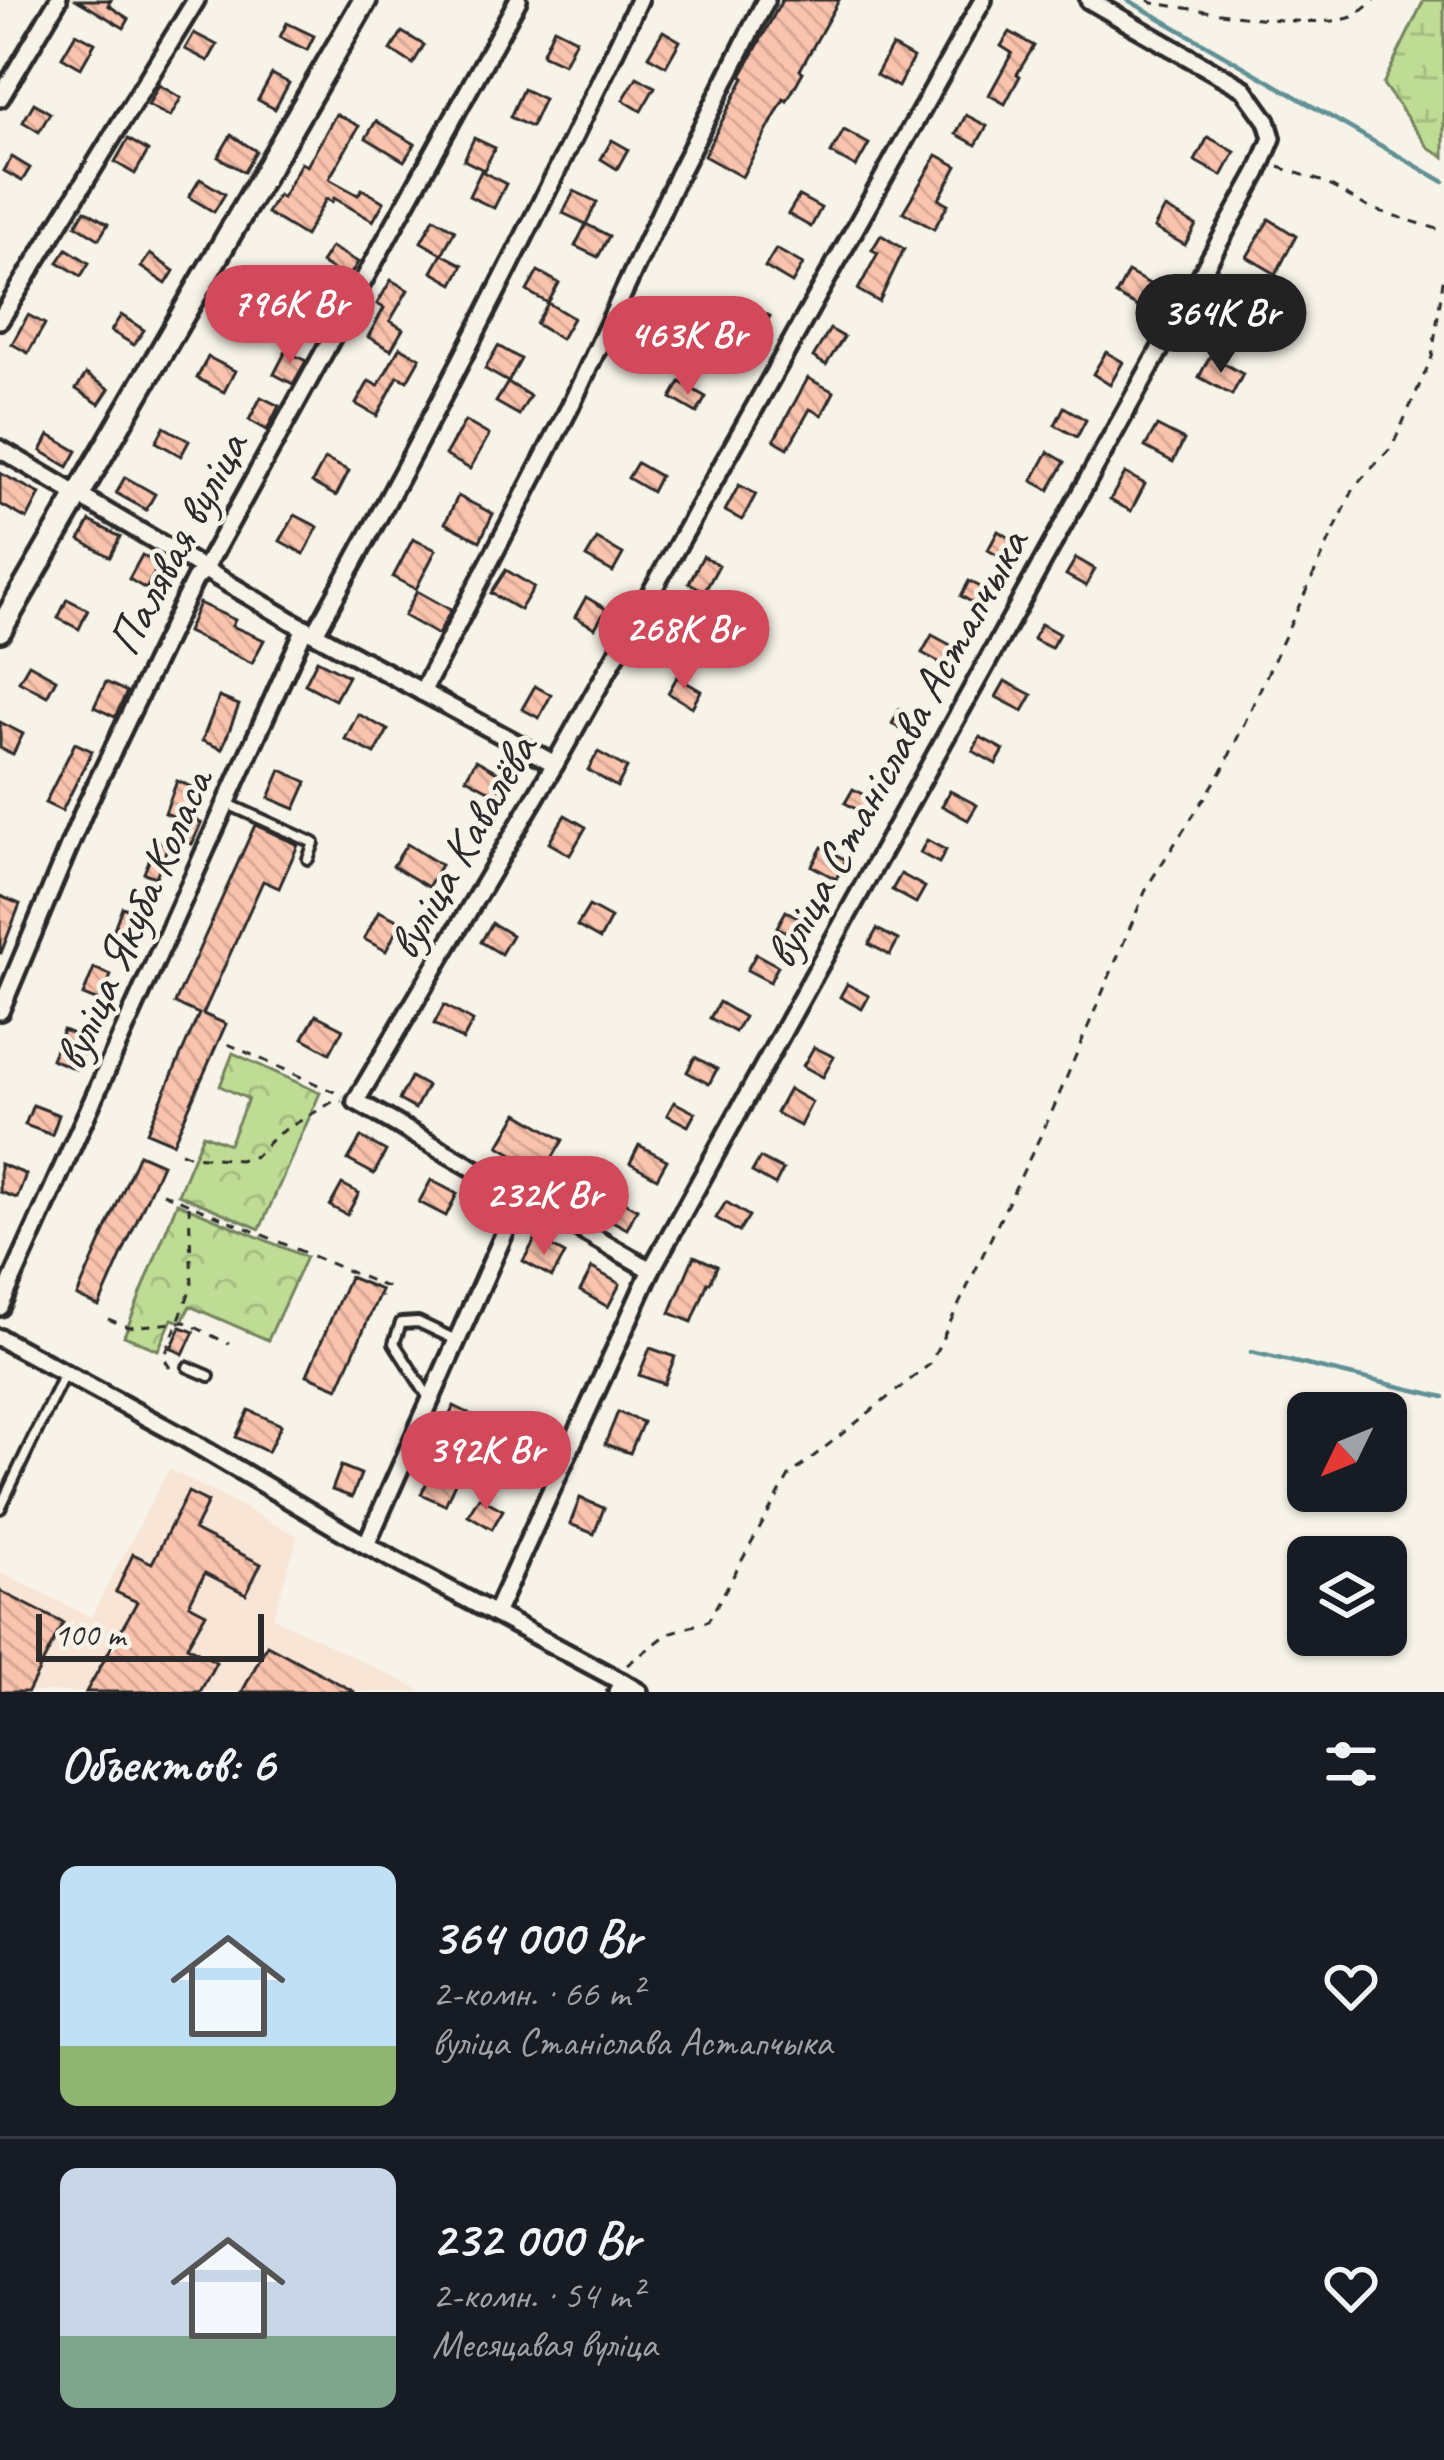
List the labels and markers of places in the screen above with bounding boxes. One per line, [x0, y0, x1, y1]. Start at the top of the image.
pin: 796K Br [179, 265, 401, 367]
pin: 364K Br [1110, 274, 1332, 376]
pin: 463K Br [577, 296, 799, 398]
pin: 268K Br [573, 590, 795, 692]
pin: 232K Br [433, 1156, 655, 1258]
pin: 392K Br [375, 1411, 597, 1513]

